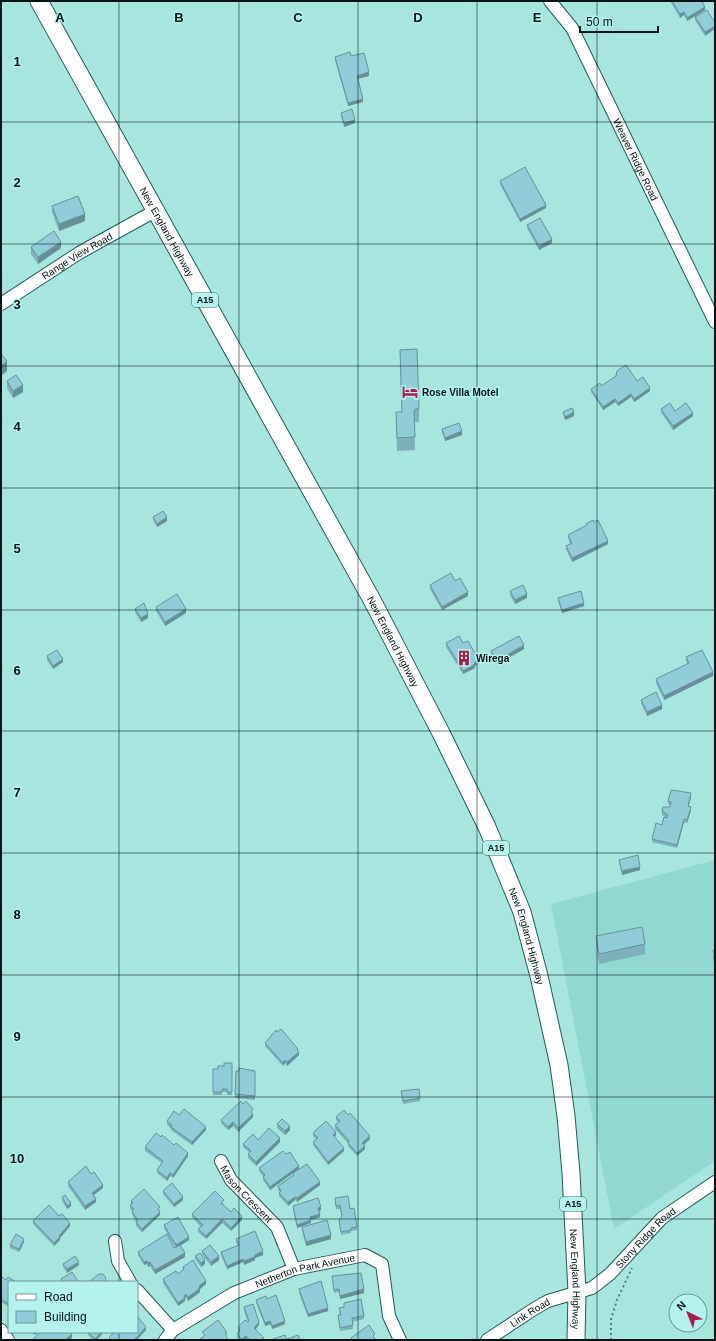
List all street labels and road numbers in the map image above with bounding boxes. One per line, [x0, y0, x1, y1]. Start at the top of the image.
street label: Weaver Ridge Road [611, 117, 661, 202]
street label: New England Highway [138, 185, 197, 278]
street label: Range View Road [40, 230, 114, 281]
road number: A15 [192, 293, 218, 307]
street label: New England Highway [365, 594, 422, 689]
road number: A15 [483, 841, 509, 855]
street label: New England Highway [507, 886, 546, 985]
street label: Mason Crescent [219, 1163, 275, 1225]
road number: A15 [560, 1197, 586, 1211]
street label: Stony Ridge Road [613, 1205, 678, 1270]
street label: New England Highway [568, 1228, 583, 1329]
street label: Netherton Park Avenue [253, 1252, 356, 1289]
street label: Link Road [508, 1296, 552, 1329]

